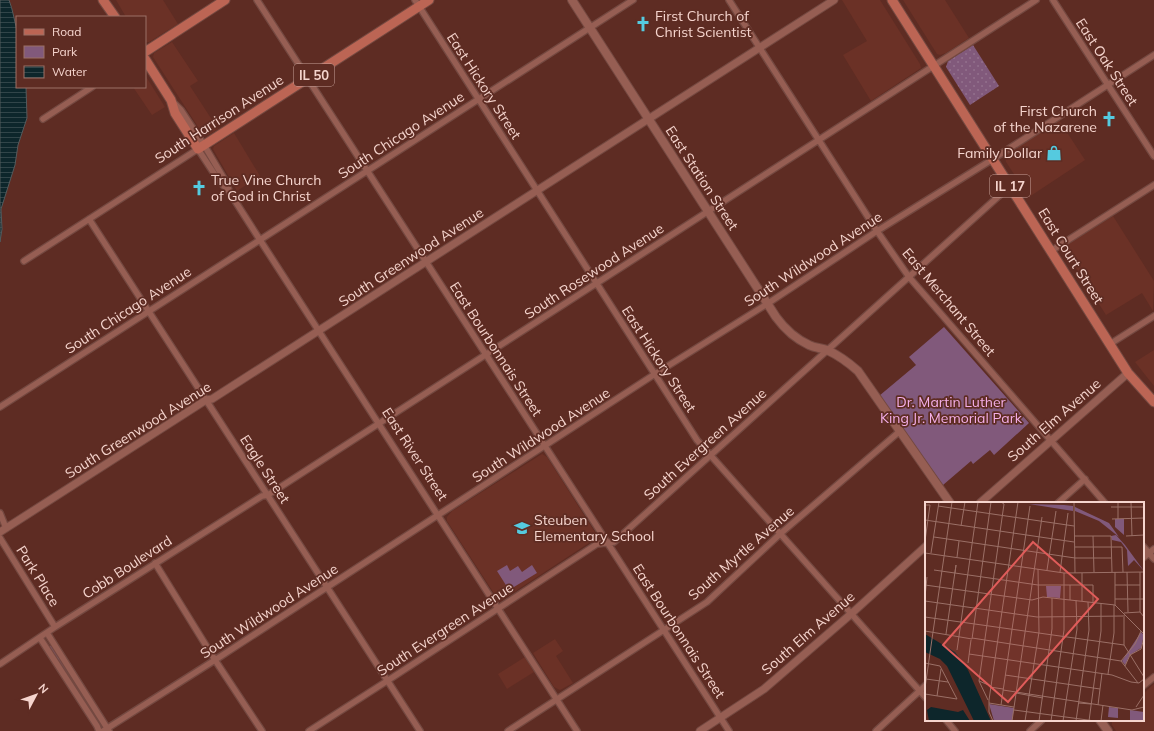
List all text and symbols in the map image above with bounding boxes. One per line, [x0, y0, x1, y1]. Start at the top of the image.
place label: First Church of Christ Scientist [655, 7, 752, 41]
church icon: First Church of Christ Scientist [634, 15, 652, 33]
street label: East Oak Street [1072, 15, 1142, 109]
legend [16, 16, 146, 88]
text: Road [52, 24, 81, 39]
street label: East Hickory Street [443, 29, 525, 143]
text: Park [52, 44, 78, 59]
text: Water [52, 64, 88, 79]
road number: IL 50 [294, 64, 334, 86]
street label: South Harrison Avenue [151, 71, 287, 167]
street label: South Chicago Avenue [335, 87, 467, 183]
place label: First Church of the Nazarene [993, 102, 1097, 136]
church icon: First Church of the Nazarene [1100, 110, 1118, 128]
street label: East Station Street [662, 122, 742, 234]
place label: Family Dollar [957, 144, 1043, 162]
shop icon: Family Dollar [1045, 144, 1063, 162]
place label: True Vine Church of God in Christ [211, 171, 321, 205]
road number: IL 17 [990, 175, 1030, 197]
church icon: True Vine Church of God in Christ [190, 179, 208, 197]
street label: South Greenwood Avenue [335, 203, 487, 311]
street label: East Court Street [1034, 205, 1108, 307]
street label: South Wildwood Avenue [741, 208, 885, 310]
street label: South Rosewood Avenue [521, 219, 667, 323]
street label: East Merchant Street [899, 244, 1000, 360]
street label: South Chicago Avenue [62, 262, 194, 358]
street label: East Bourbonnais Street [446, 278, 546, 420]
street label: East Hickory Street [618, 302, 700, 416]
street label: South Elm Avenue [1004, 375, 1104, 465]
street label: South Greenwood Avenue [62, 378, 214, 482]
street label: South Wildwood Avenue [469, 384, 613, 486]
street label: South Evergreen Avenue [640, 384, 770, 504]
park label: Dr. Martin Luther King Jr. Memorial Park [880, 393, 1023, 427]
street label: East River Street [378, 404, 452, 504]
street label: Eagle Street [236, 431, 294, 507]
street label: South Myrtle Avenue [684, 502, 798, 604]
inset map [925, 502, 1144, 721]
place label: Steuben Elementary School [534, 511, 654, 545]
school or university icon: Steuben Elementary School [513, 519, 531, 537]
street label: Cobb Boulevard [79, 531, 175, 603]
street label: Park Place [12, 542, 64, 610]
street label: South Wildwood Avenue [197, 560, 341, 662]
street label: East Bourbonnais Street [629, 560, 729, 702]
street label: South Evergreen Avenue [373, 578, 517, 680]
street label: South Elm Avenue [758, 588, 858, 678]
north arrow [16, 675, 56, 715]
text: N [36, 681, 52, 696]

